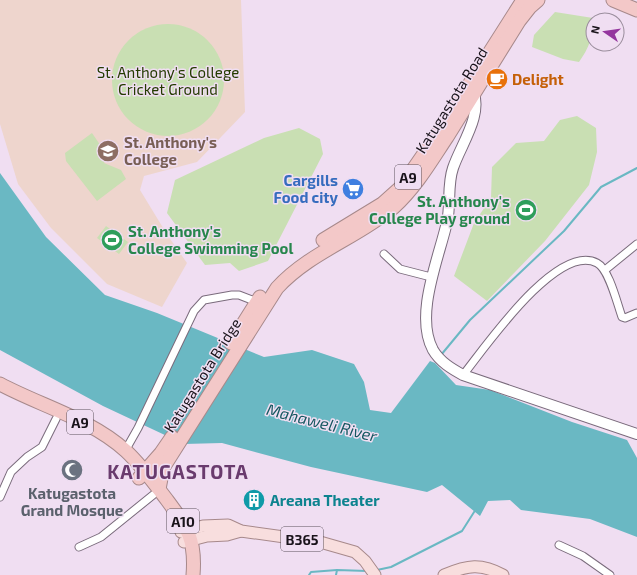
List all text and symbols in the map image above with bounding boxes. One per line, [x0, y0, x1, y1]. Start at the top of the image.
north arrow [585, 12, 625, 52]
text: N [588, 24, 602, 35]
street label: Katugastota Road [411, 44, 491, 156]
park label: St. Anthony's College Cricket Ground [97, 63, 239, 98]
cafe icon: Delight [484, 66, 510, 92]
place label: Delight [512, 70, 564, 88]
place label: St. Anthony's College [124, 133, 217, 168]
school or university icon: St. Anthony's College [95, 138, 121, 164]
road number: A9 [395, 165, 421, 189]
place label: Cargills Food city [274, 171, 338, 207]
supermarket icon: Cargills Food city [340, 176, 366, 202]
place label: St. Anthony's College Play ground [369, 192, 510, 228]
sports icon: St. Anthony's College Play ground [513, 197, 539, 223]
place label: St. Anthony's College Swimming Pool [128, 222, 293, 257]
sports icon: St. Anthony's College Swimming Pool [99, 227, 125, 253]
street label: Katugastota Bridge [160, 315, 244, 435]
water label: Mahaweli River [265, 399, 380, 445]
road number: A9 [67, 410, 93, 434]
mosque icon: Katugastota Grand Mosque [59, 457, 85, 483]
district label: KATUGASTOTA [107, 460, 249, 483]
place label: Katugastota Grand Mosque [21, 484, 123, 519]
building icon: Areana Theater [241, 487, 267, 513]
place label: Areana Theater [270, 491, 380, 509]
road number: A10 [167, 509, 199, 533]
road number: B365 [281, 527, 323, 551]

